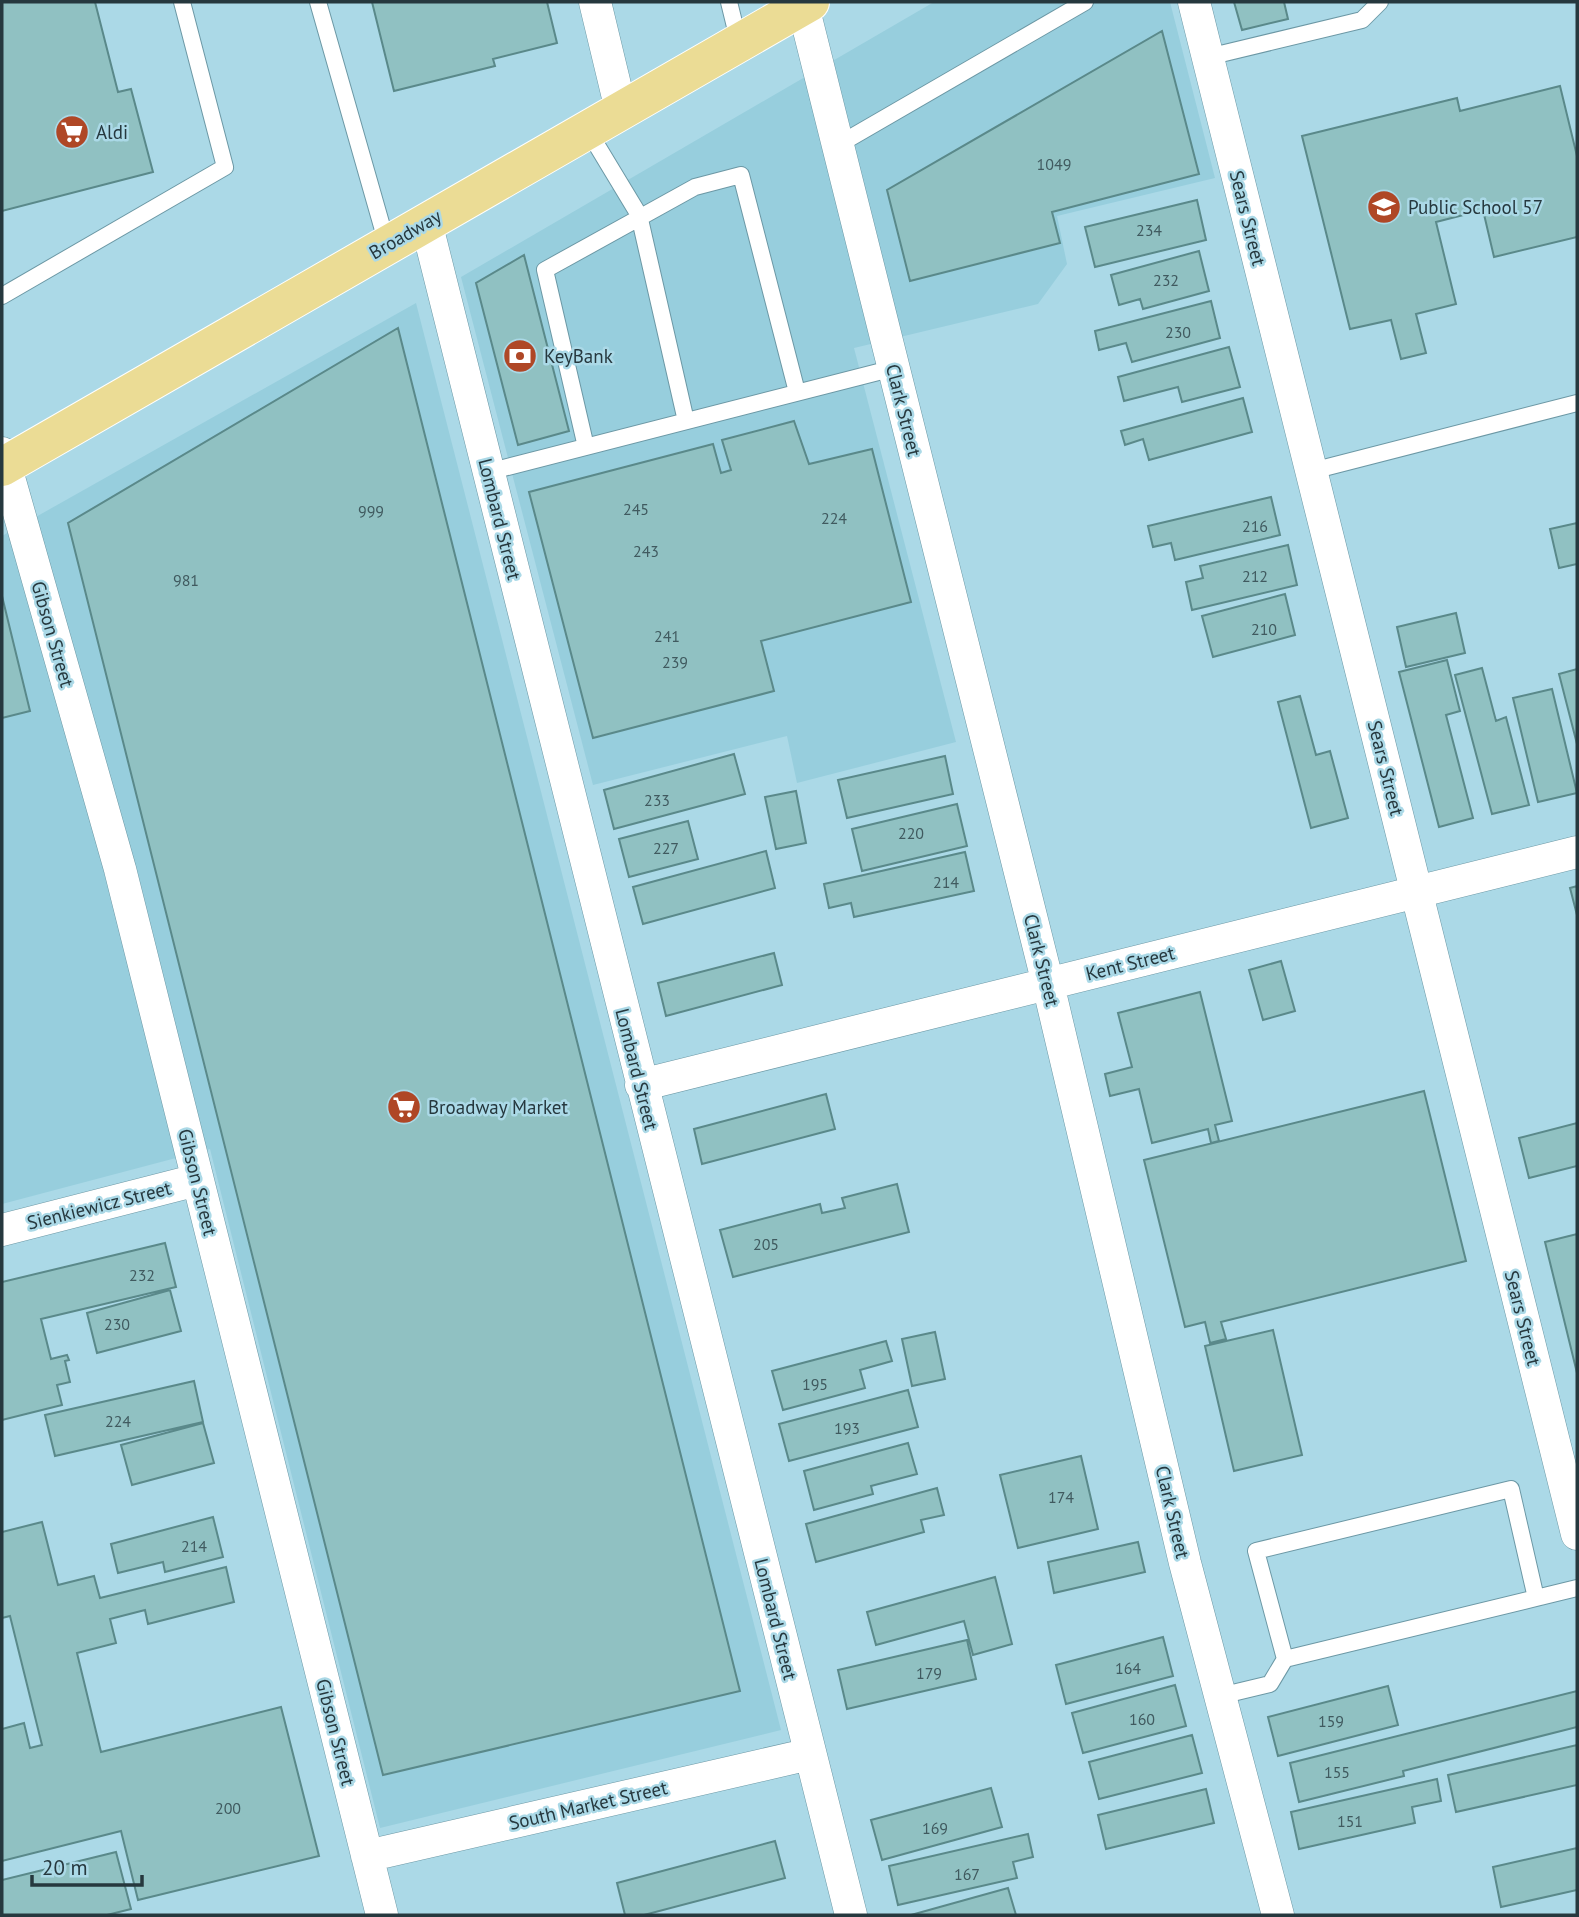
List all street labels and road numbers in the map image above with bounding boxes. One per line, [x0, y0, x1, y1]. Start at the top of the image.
street label: Sears Street [1225, 168, 1272, 269]
street label: Broadway [365, 204, 446, 264]
street label: Clark Street [881, 361, 927, 459]
street label: Lombard Street [473, 456, 527, 583]
street label: Gibson Street [26, 578, 80, 690]
street label: Sears Street [1363, 718, 1410, 819]
street label: Clark Street [1019, 911, 1065, 1009]
street label: Kent Street [1083, 940, 1177, 986]
street label: Lombard Street [610, 1006, 664, 1133]
street label: Gibson Street [173, 1126, 223, 1238]
street label: Sienkiewicz Street [24, 1175, 174, 1235]
street label: Sears Street [1500, 1268, 1547, 1369]
street label: Clark Street [1151, 1463, 1195, 1561]
street label: Lombard Street [749, 1556, 803, 1683]
street label: Gibson Street [311, 1676, 361, 1788]
street label: South Market Street [506, 1775, 670, 1835]

